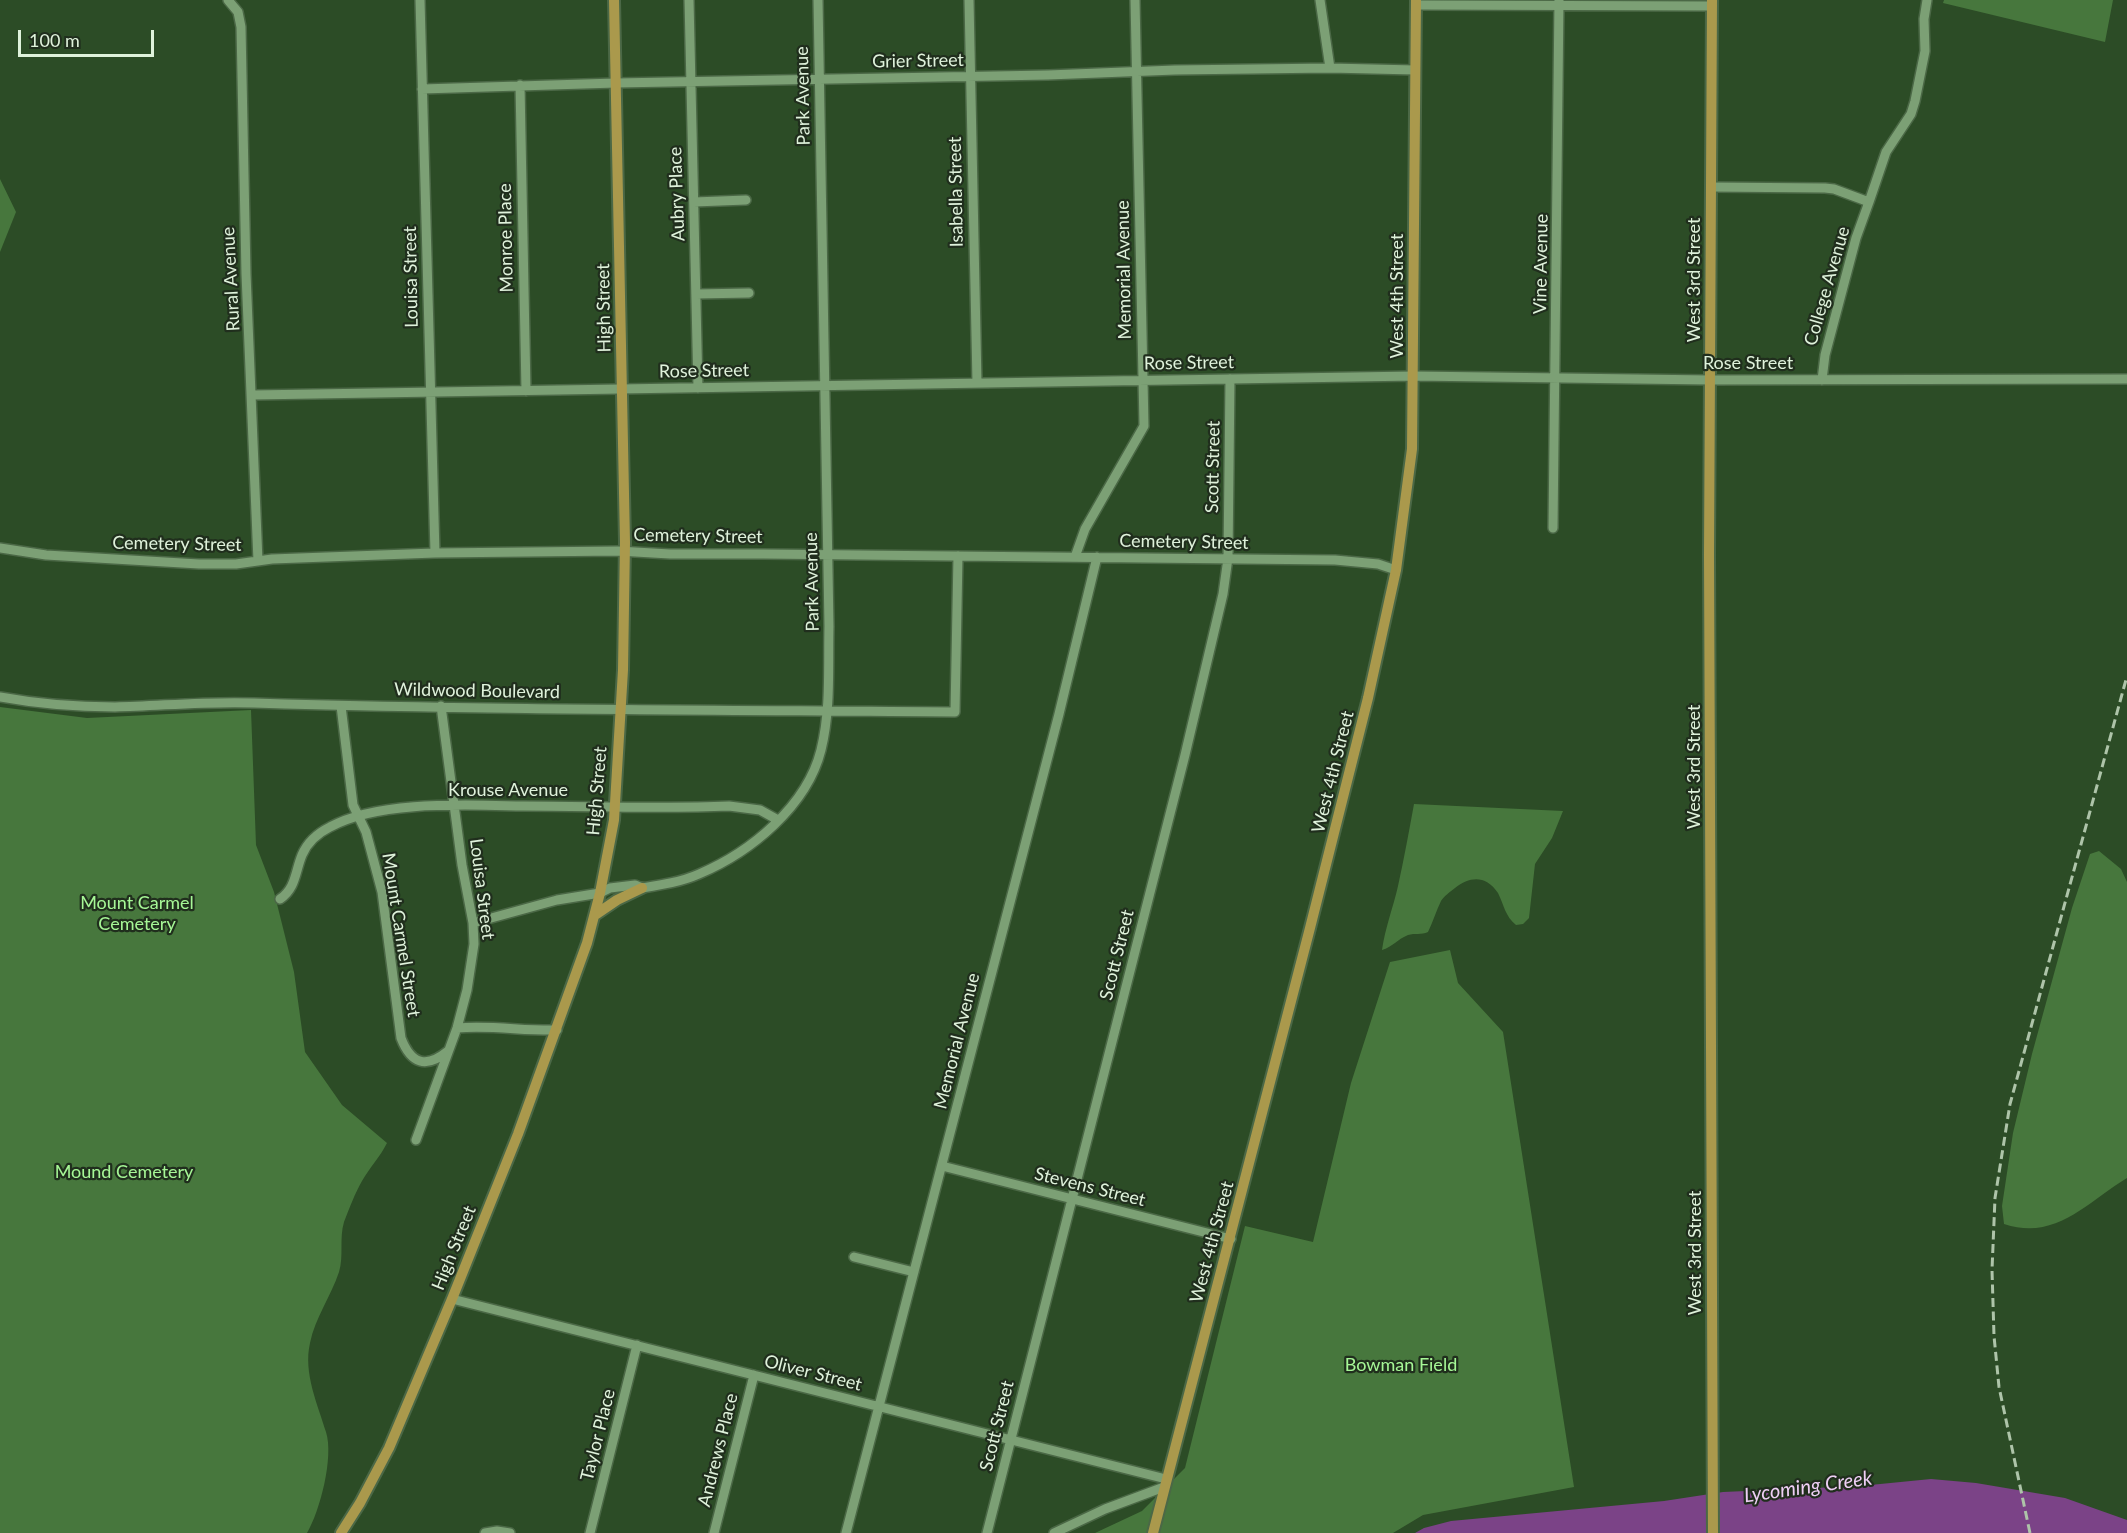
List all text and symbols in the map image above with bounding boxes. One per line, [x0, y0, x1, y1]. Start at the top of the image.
scale bar [21, 18, 158, 56]
text: 100 m [29, 29, 80, 51]
street label: Park Avenue [791, 46, 815, 146]
street label: Grier Street [872, 49, 964, 73]
street label: Isabella Street [944, 137, 968, 247]
street label: Aubry Place [665, 146, 689, 242]
street label: Monroe Place [494, 183, 518, 293]
street label: Memorial Avenue [1112, 200, 1136, 340]
street label: Vine Avenue [1529, 214, 1553, 314]
street label: West 3rd Street [1683, 218, 1705, 342]
street label: College Avenue [1800, 224, 1854, 348]
street label: Rural Avenue [217, 226, 245, 332]
street label: Louisa Street [399, 226, 423, 328]
street label: West 4th Street [1386, 234, 1408, 358]
street label: High Street [592, 263, 616, 353]
street label: Rose Street [1144, 351, 1234, 375]
street label: Rose Street [1703, 352, 1793, 374]
street label: Rose Street [659, 359, 749, 383]
street label: Scott Street [1201, 421, 1225, 513]
street label: Cemetery Street [633, 524, 763, 548]
street label: Cemetery Street [1119, 530, 1249, 554]
street label: Cemetery Street [112, 532, 242, 556]
street label: Park Avenue [800, 532, 824, 632]
street label: Wildwood Boulevard [394, 679, 560, 703]
street label: West 3rd Street [1683, 705, 1705, 829]
street label: West 4th Street [1307, 709, 1359, 835]
street label: High Street [582, 746, 612, 836]
street label: Krouse Avenue [448, 779, 568, 801]
street label: Louisa Street [465, 837, 499, 941]
street label: Mount Carmel Street [377, 851, 425, 1019]
park label: Mount Carmel Cemetery [80, 892, 194, 934]
street label: Scott Street [1095, 908, 1139, 1002]
street label: Memorial Avenue [930, 971, 984, 1111]
park label: Mound Cemetery [55, 1161, 193, 1183]
street label: Stevens Street [1032, 1163, 1148, 1211]
street label: West 4th Street [1185, 1179, 1239, 1305]
street label: West 3rd Street [1684, 1191, 1706, 1315]
street label: High Street [427, 1203, 481, 1293]
street label: Oliver Street [762, 1350, 864, 1396]
park label: Bowman Field [1345, 1354, 1457, 1376]
street label: Scott Street [975, 1379, 1019, 1473]
street label: Taylor Place [576, 1387, 620, 1483]
street label: Andrews Place [693, 1391, 743, 1509]
water label: Lycoming Creek [1742, 1466, 1874, 1508]

